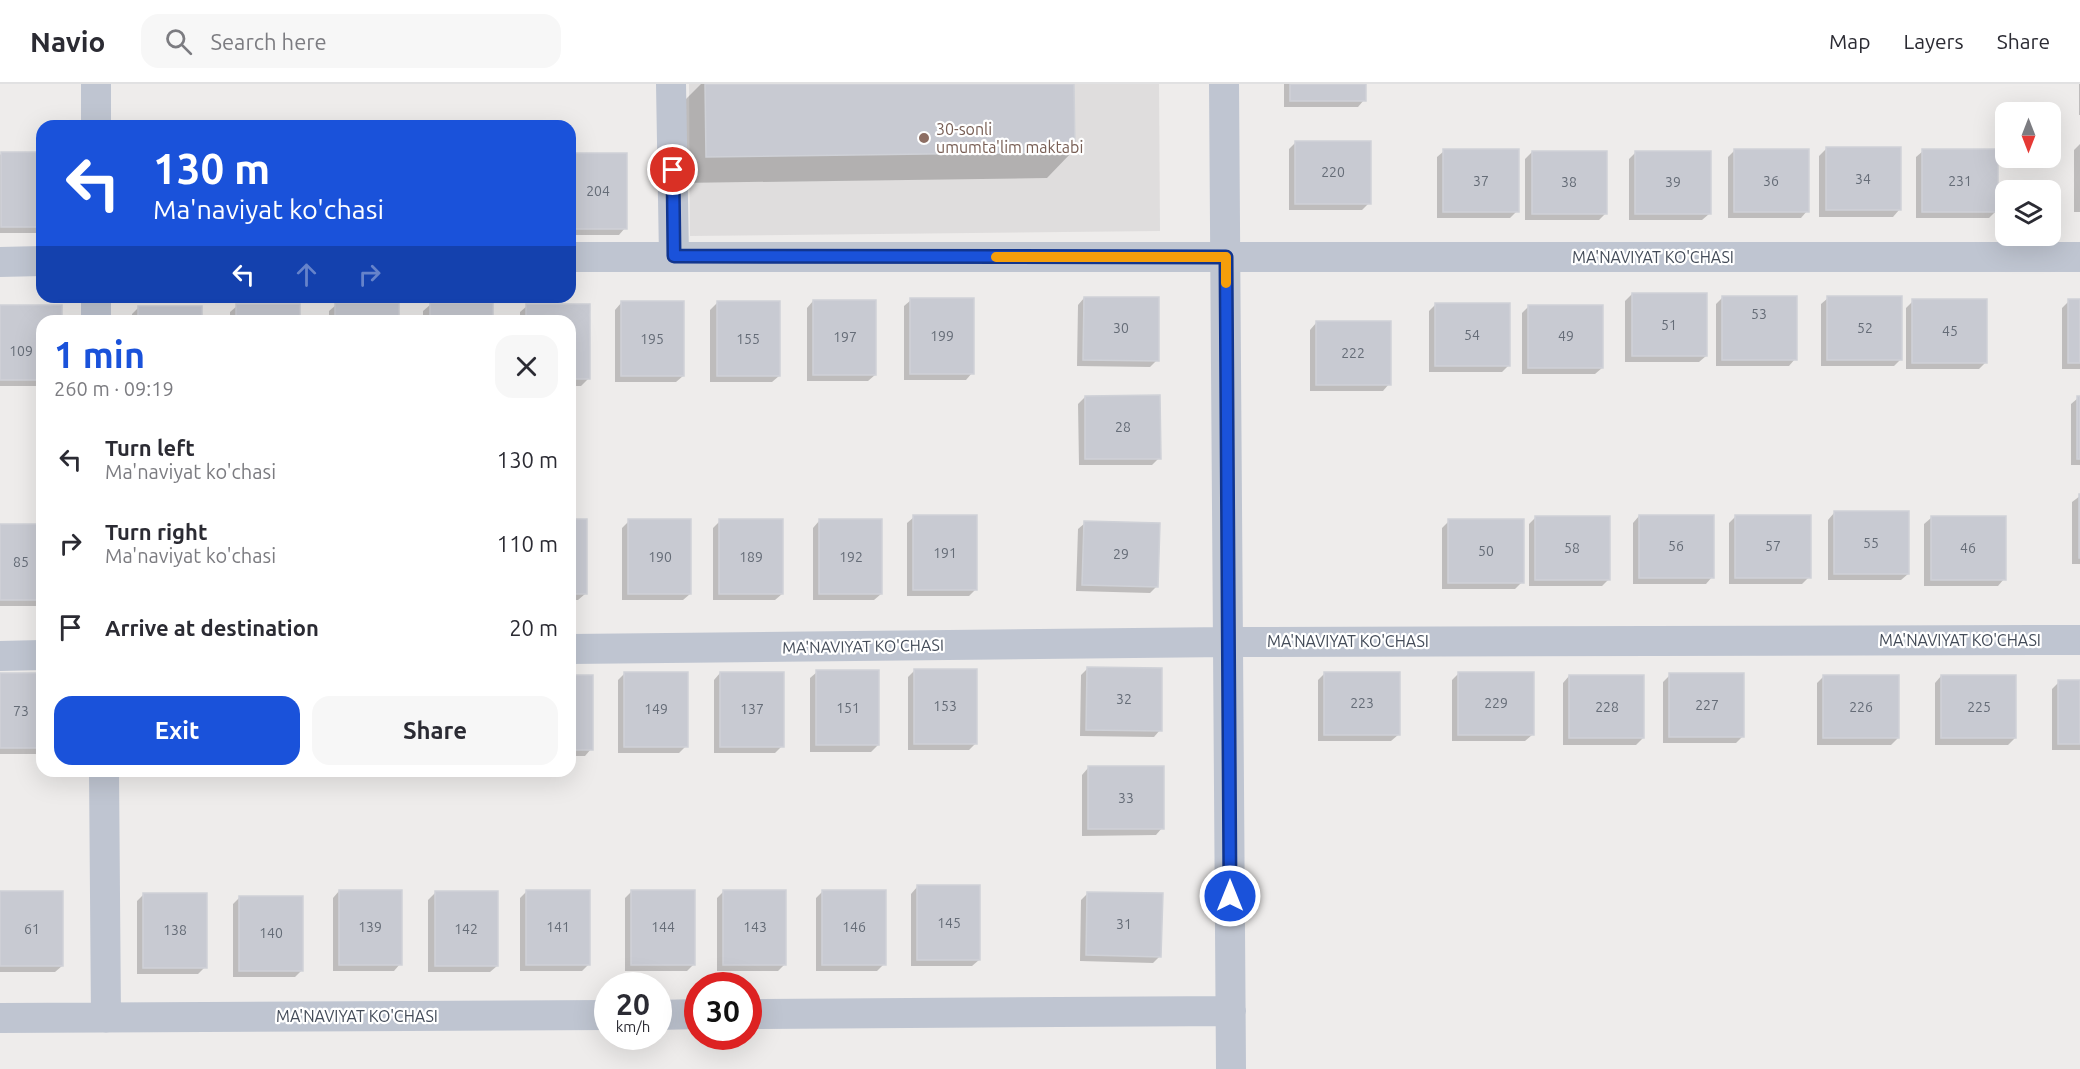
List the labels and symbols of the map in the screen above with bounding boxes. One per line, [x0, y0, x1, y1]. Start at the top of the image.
north arrow [1995, 102, 2061, 168]
place label: 30-sonli umumta'lim maktabi [936, 120, 1083, 156]
marker: 30-sonli umumta'lim maktabi [917, 131, 931, 145]
pin [647, 144, 698, 195]
house number: 220 [1321, 164, 1345, 180]
house number: 34 [1855, 171, 1871, 187]
house number: 37 [1473, 173, 1489, 189]
house number: 36 [1763, 173, 1779, 189]
house number: 231 [1948, 173, 1972, 189]
house number: 38 [1561, 174, 1577, 190]
house number: 39 [1665, 174, 1681, 190]
house number: 204 [586, 183, 610, 199]
street label: MA'NAVIYAT KO'CHASI [1572, 248, 1734, 266]
house number: 53 [1751, 306, 1767, 322]
house number: 51 [1661, 317, 1677, 333]
house number: 30 [1113, 320, 1129, 336]
house number: 52 [1857, 320, 1873, 336]
house number: 45 [1942, 323, 1958, 339]
house number: 54 [1464, 327, 1480, 343]
house number: 199 [930, 328, 954, 344]
house number: 49 [1558, 328, 1574, 344]
house number: 197 [833, 329, 857, 345]
house number: 195 [640, 331, 664, 347]
house number: 155 [736, 331, 760, 347]
house number: 109 [9, 343, 33, 359]
house number: 222 [1341, 345, 1365, 361]
house number: 28 [1115, 419, 1131, 435]
house number: 55 [1863, 535, 1879, 551]
house number: 56 [1668, 538, 1684, 554]
house number: 57 [1765, 538, 1781, 554]
house number: 58 [1564, 540, 1580, 556]
house number: 46 [1960, 540, 1976, 556]
house number: 50 [1478, 543, 1494, 559]
house number: 191 [933, 545, 957, 561]
house number: 29 [1113, 546, 1129, 562]
house number: 190 [648, 549, 672, 565]
house number: 189 [739, 549, 763, 565]
house number: 192 [839, 549, 863, 565]
house number: 85 [13, 554, 29, 570]
street label: MA'NAVIYAT KO'CHASI [1879, 631, 2041, 649]
street label: MA'NAVIYAT KO'CHASI [1267, 632, 1429, 650]
street label: MA'NAVIYAT KO'CHASI [782, 636, 944, 656]
house number: 32 [1116, 691, 1132, 707]
house number: 223 [1350, 695, 1374, 711]
house number: 229 [1484, 695, 1508, 711]
house number: 227 [1695, 697, 1719, 713]
house number: 153 [933, 698, 957, 714]
house number: 228 [1595, 699, 1619, 715]
house number: 226 [1849, 699, 1873, 715]
house number: 225 [1967, 699, 1991, 715]
house number: 151 [836, 700, 860, 716]
house number: 149 [644, 701, 668, 717]
house number: 137 [740, 701, 764, 717]
house number: 73 [13, 703, 29, 719]
house number: 33 [1118, 790, 1134, 806]
position arrow [1198, 864, 1262, 928]
house number: 145 [937, 915, 961, 931]
house number: 31 [1116, 916, 1132, 932]
house number: 139 [358, 919, 382, 935]
house number: 141 [546, 919, 570, 935]
house number: 144 [651, 919, 675, 935]
house number: 143 [743, 919, 767, 935]
house number: 146 [842, 919, 866, 935]
house number: 61 [24, 921, 40, 937]
house number: 142 [454, 921, 478, 937]
house number: 138 [163, 922, 187, 938]
house number: 140 [259, 925, 283, 941]
speed limit sign: 30 [684, 972, 762, 1050]
street label: MA'NAVIYAT KO'CHASI [276, 1007, 438, 1025]

